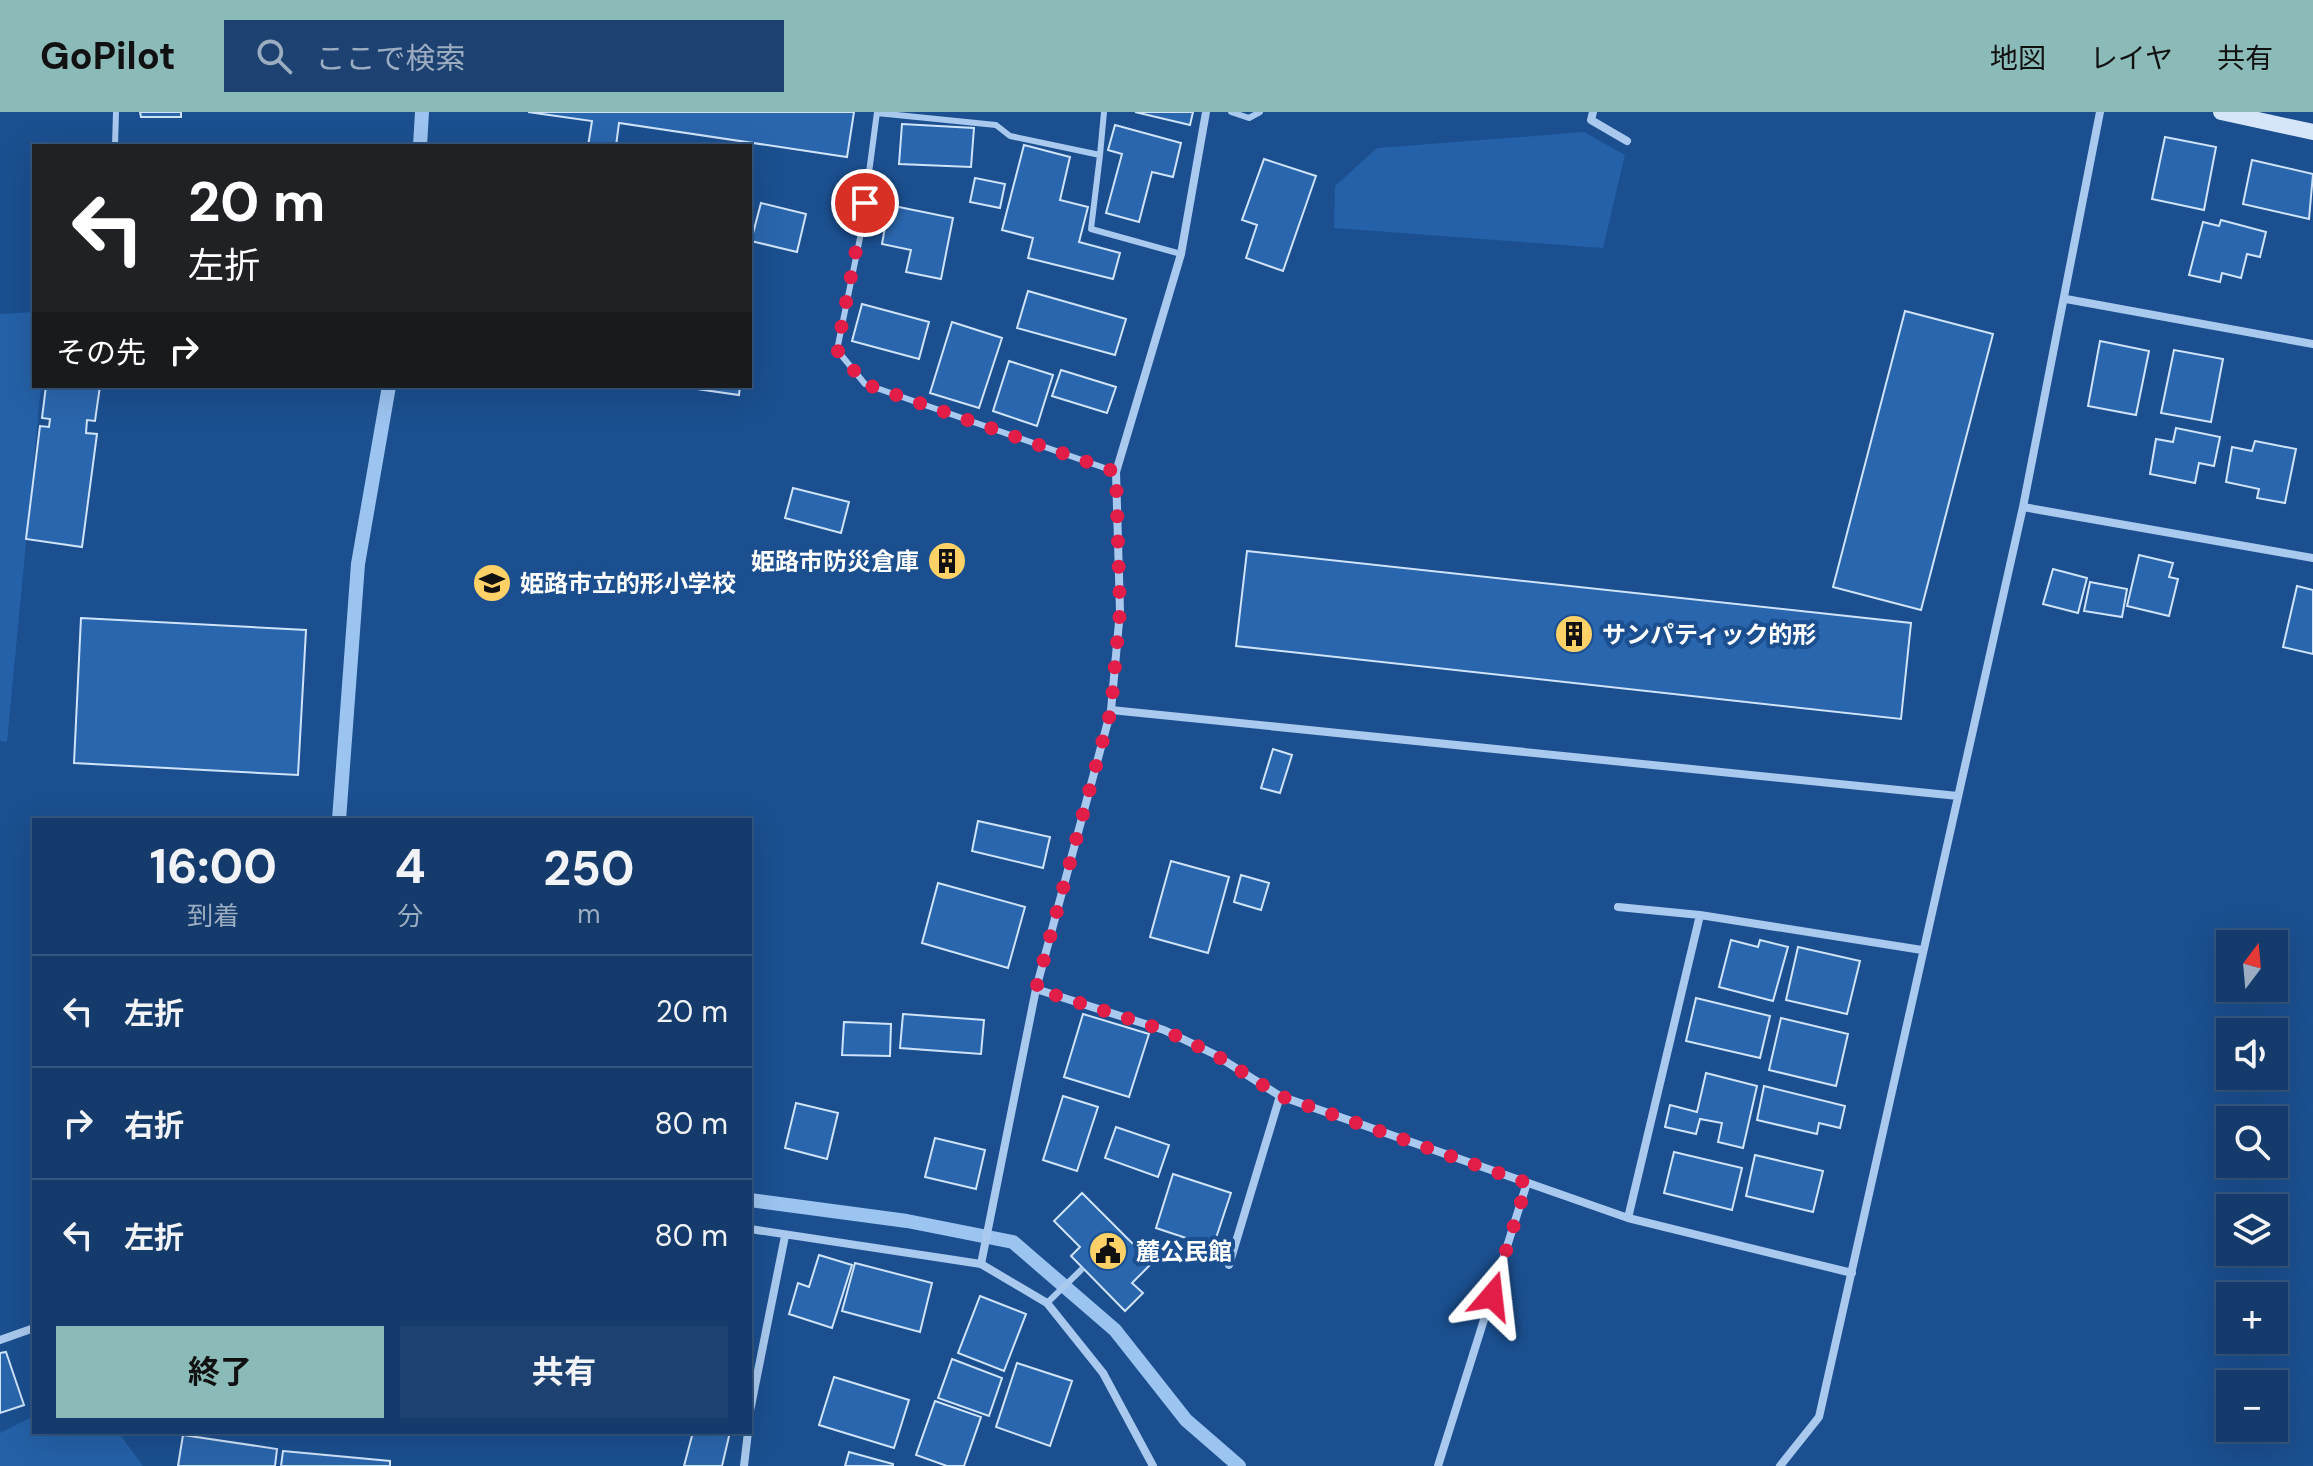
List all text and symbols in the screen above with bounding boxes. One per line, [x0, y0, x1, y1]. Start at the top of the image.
search box [224, 20, 784, 92]
text: GoPilot [40, 31, 176, 81]
icon: search [252, 34, 296, 78]
text: ここで検索 [316, 39, 466, 78]
text: 地図 [1990, 40, 2046, 77]
text: レイヤ [2090, 40, 2173, 77]
text: 共有 [2217, 40, 2273, 77]
text: 20 m [188, 165, 325, 238]
pin [831, 169, 899, 237]
icon: left [56, 176, 160, 280]
icon: arrive [843, 181, 887, 225]
text: 左折 [188, 242, 260, 289]
icon: right [162, 328, 206, 372]
text: その先 [56, 333, 146, 372]
building icon: 姫路市防災倉庫 [926, 540, 968, 582]
place label: 姫路市防災倉庫 [751, 546, 919, 577]
school or university icon: 姫路市立的形小学校 [471, 562, 513, 604]
place label: 姫路市立的形小学校 [520, 568, 736, 599]
building icon: サンパティック的形 [1553, 613, 1595, 655]
place label: サンパティック的形 [1602, 619, 1817, 650]
text: 16:00 [149, 835, 277, 898]
text: 4 [395, 835, 426, 898]
text: 250 [543, 837, 635, 900]
text: m [577, 897, 600, 931]
text: 到着 [187, 899, 239, 933]
text: 分 [397, 899, 423, 933]
north arrow [2216, 930, 2288, 1002]
map controls [2216, 930, 2288, 1442]
icon: left [56, 989, 100, 1033]
text: 20 m [656, 992, 728, 1031]
text: 左折 [124, 994, 184, 1033]
button: sound [2216, 1018, 2288, 1090]
icon: right [56, 1101, 100, 1145]
text: 80 m [655, 1104, 728, 1143]
text: 右折 [124, 1106, 184, 1145]
button: search [2216, 1106, 2288, 1178]
button: layers [2216, 1194, 2288, 1266]
icon: left [56, 1213, 100, 1257]
text: 80 m [655, 1216, 728, 1255]
text: 左折 [124, 1218, 184, 1257]
public building icon: 麓公民館 [1087, 1230, 1129, 1272]
place label: 麓公民館 [1136, 1236, 1232, 1267]
position arrow [1450, 1254, 1534, 1338]
button: + [2216, 1282, 2288, 1354]
button: 終了 [56, 1326, 384, 1418]
button: 共有 [400, 1326, 728, 1418]
button: − [2216, 1370, 2288, 1442]

